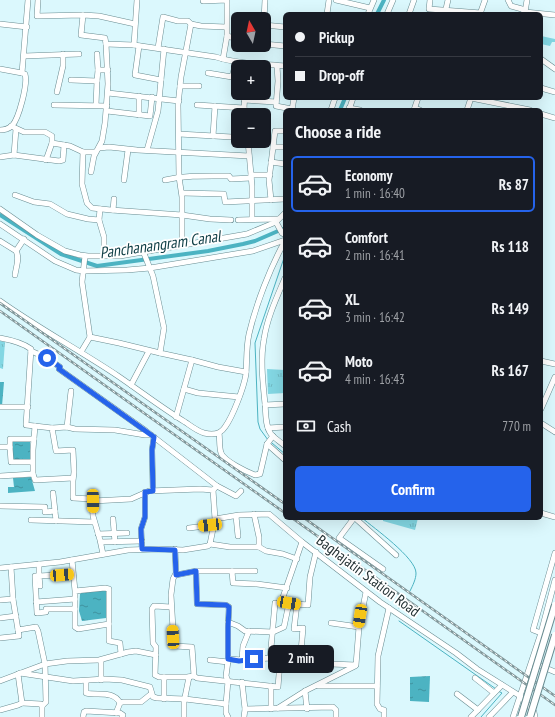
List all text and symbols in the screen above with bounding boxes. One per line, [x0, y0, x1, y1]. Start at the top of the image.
north arrow [231, 12, 271, 52]
map controls [231, 12, 271, 148]
text: Pickup [319, 28, 354, 47]
button: + [231, 60, 271, 100]
text: Drop-off [319, 66, 364, 85]
button: − [231, 108, 271, 148]
text: Choose a ride [295, 120, 381, 143]
icon: car [297, 166, 333, 202]
text: Economy [345, 166, 393, 185]
text: Rs 87 [499, 175, 529, 194]
text: 1 min · 16:40 [345, 185, 405, 202]
water label: Panchanangram Canal [98, 225, 223, 262]
icon: car [297, 228, 333, 264]
text: Comfort [345, 228, 388, 247]
text: Rs 118 [492, 237, 529, 256]
text: 2 min · 16:41 [345, 247, 405, 264]
icon: car [297, 290, 333, 326]
text: XL [345, 290, 359, 309]
text: Rs 149 [492, 299, 529, 318]
text: 3 min · 16:42 [345, 309, 405, 326]
route start [38, 349, 56, 367]
icon: car [297, 352, 333, 388]
text: Moto [345, 352, 373, 371]
text: Rs 167 [492, 361, 529, 380]
text: 4 min · 16:43 [345, 371, 405, 388]
icon: cash [295, 415, 317, 437]
text: Cash [327, 417, 351, 436]
text: 770 m [502, 418, 531, 435]
button: Confirm [295, 466, 531, 512]
car [87, 489, 99, 513]
car [197, 518, 223, 532]
street label: Baghajatin Station Road [313, 531, 424, 621]
car [50, 568, 74, 582]
car [276, 595, 302, 611]
car [352, 603, 368, 629]
car [166, 625, 180, 649]
callout: 2 min [268, 645, 334, 673]
route end [245, 650, 263, 668]
text: 2 min [288, 650, 314, 667]

